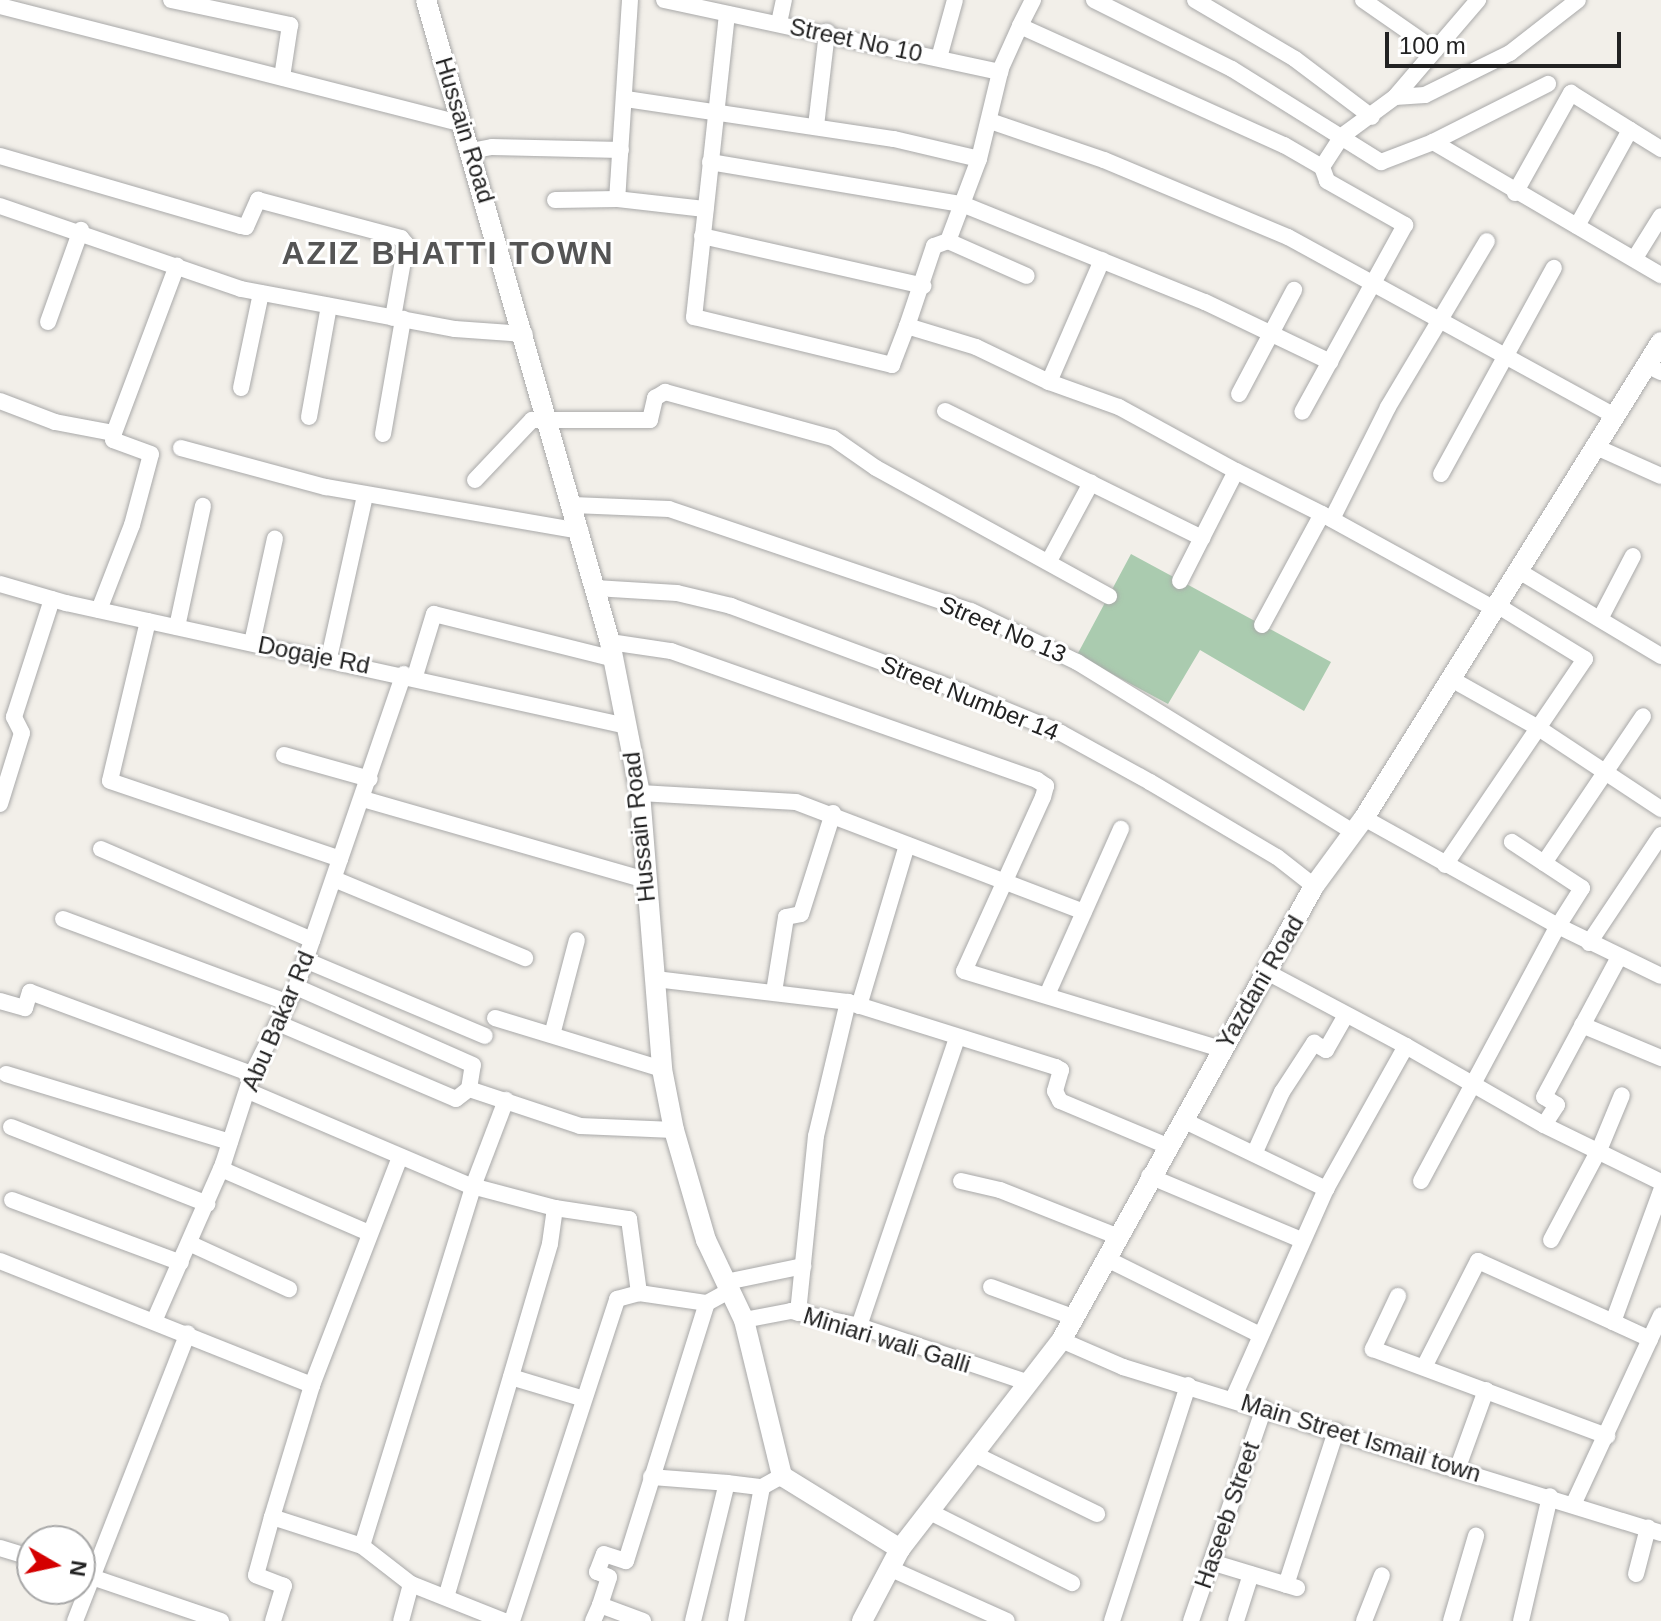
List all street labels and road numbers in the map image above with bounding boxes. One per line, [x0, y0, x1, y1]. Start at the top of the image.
street label: Street No 10 [787, 12, 925, 68]
street label: Hussain Road [429, 54, 501, 206]
street label: Street No 13 [935, 589, 1071, 669]
street label: Dogaje Rd [256, 630, 372, 680]
street label: Street Number 14 [877, 649, 1063, 747]
street label: Hussain Road [617, 751, 661, 903]
street label: Yazdani Road [1210, 910, 1310, 1054]
street label: Abu Bakar Rd [236, 947, 320, 1095]
street label: Miniari wali Galli [800, 1301, 974, 1379]
street label: Main Street Ismail town [1238, 1388, 1484, 1488]
street label: Haseeb Street [1188, 1438, 1266, 1592]

